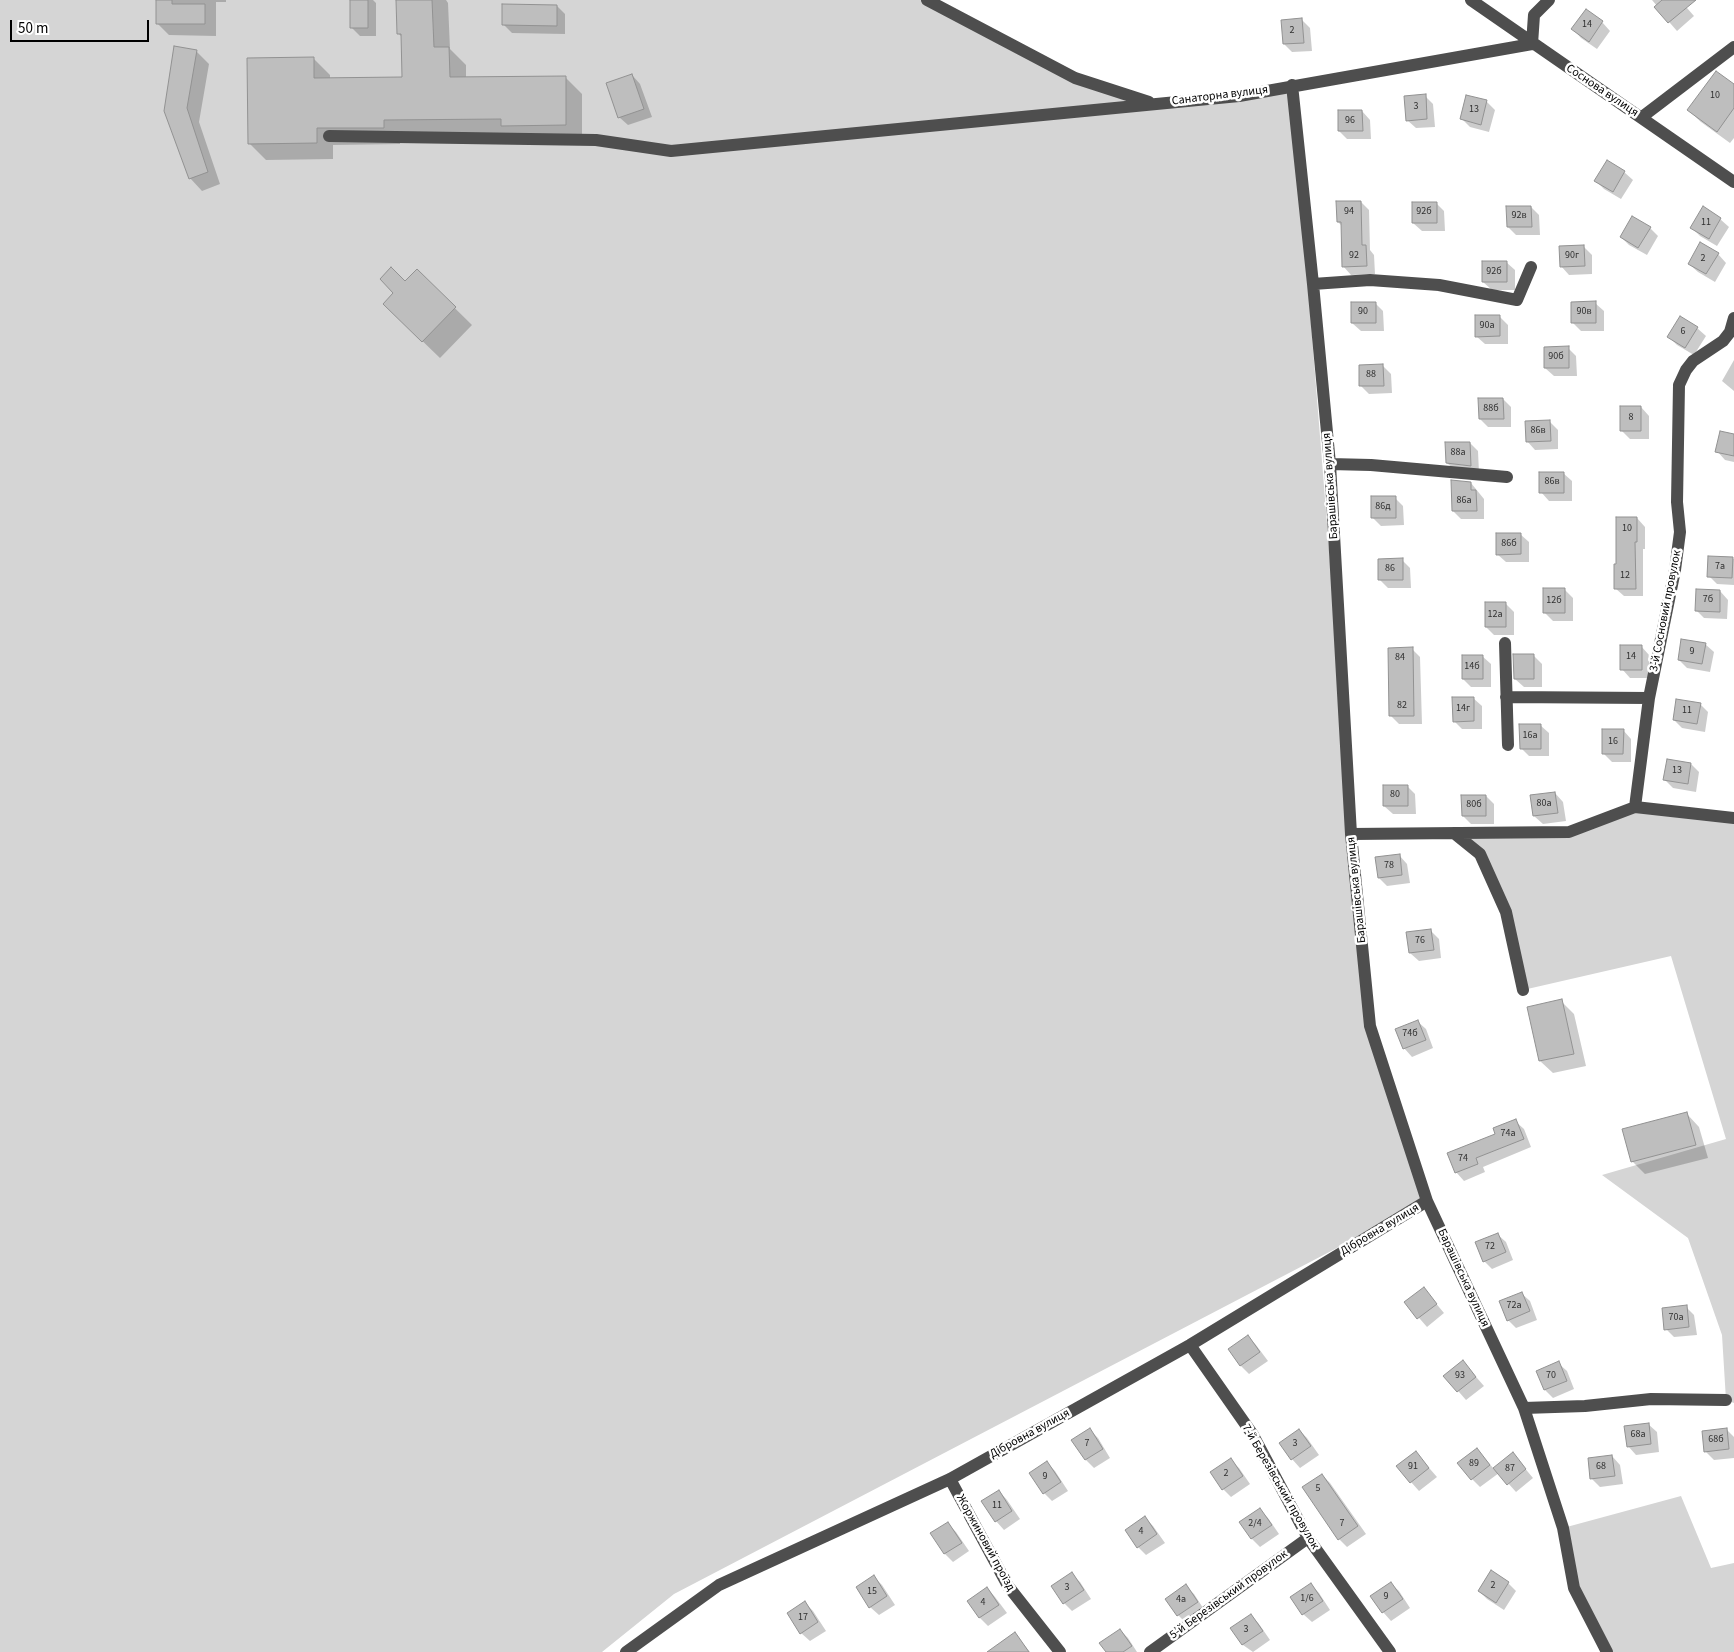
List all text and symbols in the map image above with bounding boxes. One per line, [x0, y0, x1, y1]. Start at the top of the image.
scale bar [12, 10, 151, 42]
text: 50 m [18, 18, 48, 39]
house number: 14 [1582, 19, 1592, 31]
house number: 2 [1290, 25, 1294, 37]
street label: Соснова вулиця [1563, 61, 1641, 121]
street label: Санаторна вулиця [1171, 83, 1269, 109]
house number: 10 [1710, 90, 1720, 102]
house number: 3 [1414, 101, 1418, 113]
house number: 13 [1469, 104, 1479, 116]
house number: 96 [1345, 115, 1355, 127]
house number: 94 [1344, 206, 1354, 218]
house number: 92б [1416, 206, 1432, 218]
house number: 92в [1511, 210, 1527, 222]
house number: 11 [1701, 217, 1711, 229]
house number: 92 [1349, 250, 1359, 262]
house number: 90г [1565, 250, 1579, 262]
house number: 2 [1701, 253, 1705, 265]
house number: 92б [1486, 266, 1502, 278]
house number: 90 [1358, 306, 1368, 318]
house number: 90в [1576, 306, 1592, 318]
house number: 90а [1480, 320, 1494, 332]
house number: 6 [1681, 326, 1685, 338]
house number: 90б [1548, 351, 1564, 363]
house number: 88 [1366, 369, 1376, 381]
house number: 88б [1483, 403, 1499, 415]
house number: 8 [1629, 412, 1633, 424]
house number: 86в [1530, 425, 1546, 437]
street label: Барашівська вулиця [1320, 432, 1342, 540]
house number: 88а [1451, 447, 1465, 459]
house number: 86в [1544, 476, 1560, 488]
house number: 86а [1457, 495, 1471, 507]
house number: 86д [1375, 501, 1391, 513]
house number: 10 [1622, 523, 1632, 535]
house number: 86б [1501, 538, 1517, 550]
street label: 3-й Сосновий провулок [1647, 549, 1685, 673]
house number: 7а [1715, 561, 1725, 573]
house number: 86 [1385, 563, 1395, 575]
house number: 12 [1620, 570, 1630, 582]
house number: 7б [1703, 594, 1713, 606]
house number: 12б [1546, 595, 1562, 607]
house number: 12а [1488, 609, 1502, 621]
house number: 9 [1690, 646, 1694, 658]
house number: 14 [1626, 651, 1636, 663]
house number: 84 [1395, 652, 1405, 664]
house number: 14б [1464, 661, 1480, 673]
house number: 82 [1397, 700, 1407, 712]
house number: 14г [1456, 703, 1470, 715]
house number: 11 [1682, 705, 1692, 717]
house number: 16а [1523, 730, 1537, 742]
house number: 16 [1608, 736, 1618, 748]
house number: 13 [1672, 765, 1682, 777]
house number: 80 [1390, 789, 1400, 801]
house number: 80а [1537, 798, 1551, 810]
house number: 80б [1466, 799, 1482, 811]
street label: Барашівська вулиця [1344, 836, 1370, 944]
house number: 78 [1384, 860, 1394, 872]
house number: 76 [1415, 935, 1425, 947]
house number: 74б [1402, 1028, 1418, 1040]
house number: 74а [1501, 1128, 1515, 1140]
house number: 74 [1458, 1153, 1468, 1165]
street label: Дібровна вулиця [1338, 1201, 1422, 1259]
street label: Барашівська вулиця [1434, 1227, 1492, 1329]
house number: 72 [1485, 1241, 1495, 1253]
house number: 72а [1507, 1300, 1521, 1312]
house number: 70а [1669, 1312, 1683, 1324]
house number: 93 [1455, 1370, 1465, 1382]
house number: 70 [1546, 1370, 1556, 1382]
street label: Дібровна вулиця [987, 1406, 1073, 1462]
street label: 7-й Березівський провулок [1238, 1422, 1322, 1552]
house number: 68а [1631, 1429, 1645, 1441]
house number: 68б [1708, 1434, 1724, 1446]
house number: 7 [1085, 1438, 1089, 1450]
house number: 3 [1293, 1438, 1297, 1450]
house number: 89 [1469, 1458, 1479, 1470]
house number: 91 [1408, 1461, 1418, 1473]
house number: 68 [1596, 1461, 1606, 1473]
house number: 87 [1505, 1463, 1515, 1475]
house number: 2 [1224, 1468, 1228, 1480]
house number: 9 [1043, 1471, 1047, 1483]
house number: 5 [1316, 1483, 1320, 1495]
street label: Жоржиновий проїзд [953, 1492, 1017, 1594]
house number: 11 [992, 1500, 1002, 1512]
house number: 2/4 [1248, 1518, 1262, 1530]
house number: 7 [1340, 1518, 1344, 1530]
house number: 4 [1139, 1526, 1143, 1538]
street label: 5-й Березівський провулок [1167, 1547, 1291, 1643]
house number: 2 [1491, 1580, 1495, 1592]
house number: 3 [1065, 1582, 1069, 1594]
house number: 15 [867, 1586, 877, 1598]
house number: 9 [1384, 1591, 1388, 1603]
house number: 1/6 [1300, 1593, 1314, 1605]
house number: 4а [1176, 1594, 1186, 1606]
house number: 4 [981, 1597, 985, 1609]
house number: 17 [798, 1612, 808, 1624]
house number: 3 [1244, 1624, 1248, 1636]

